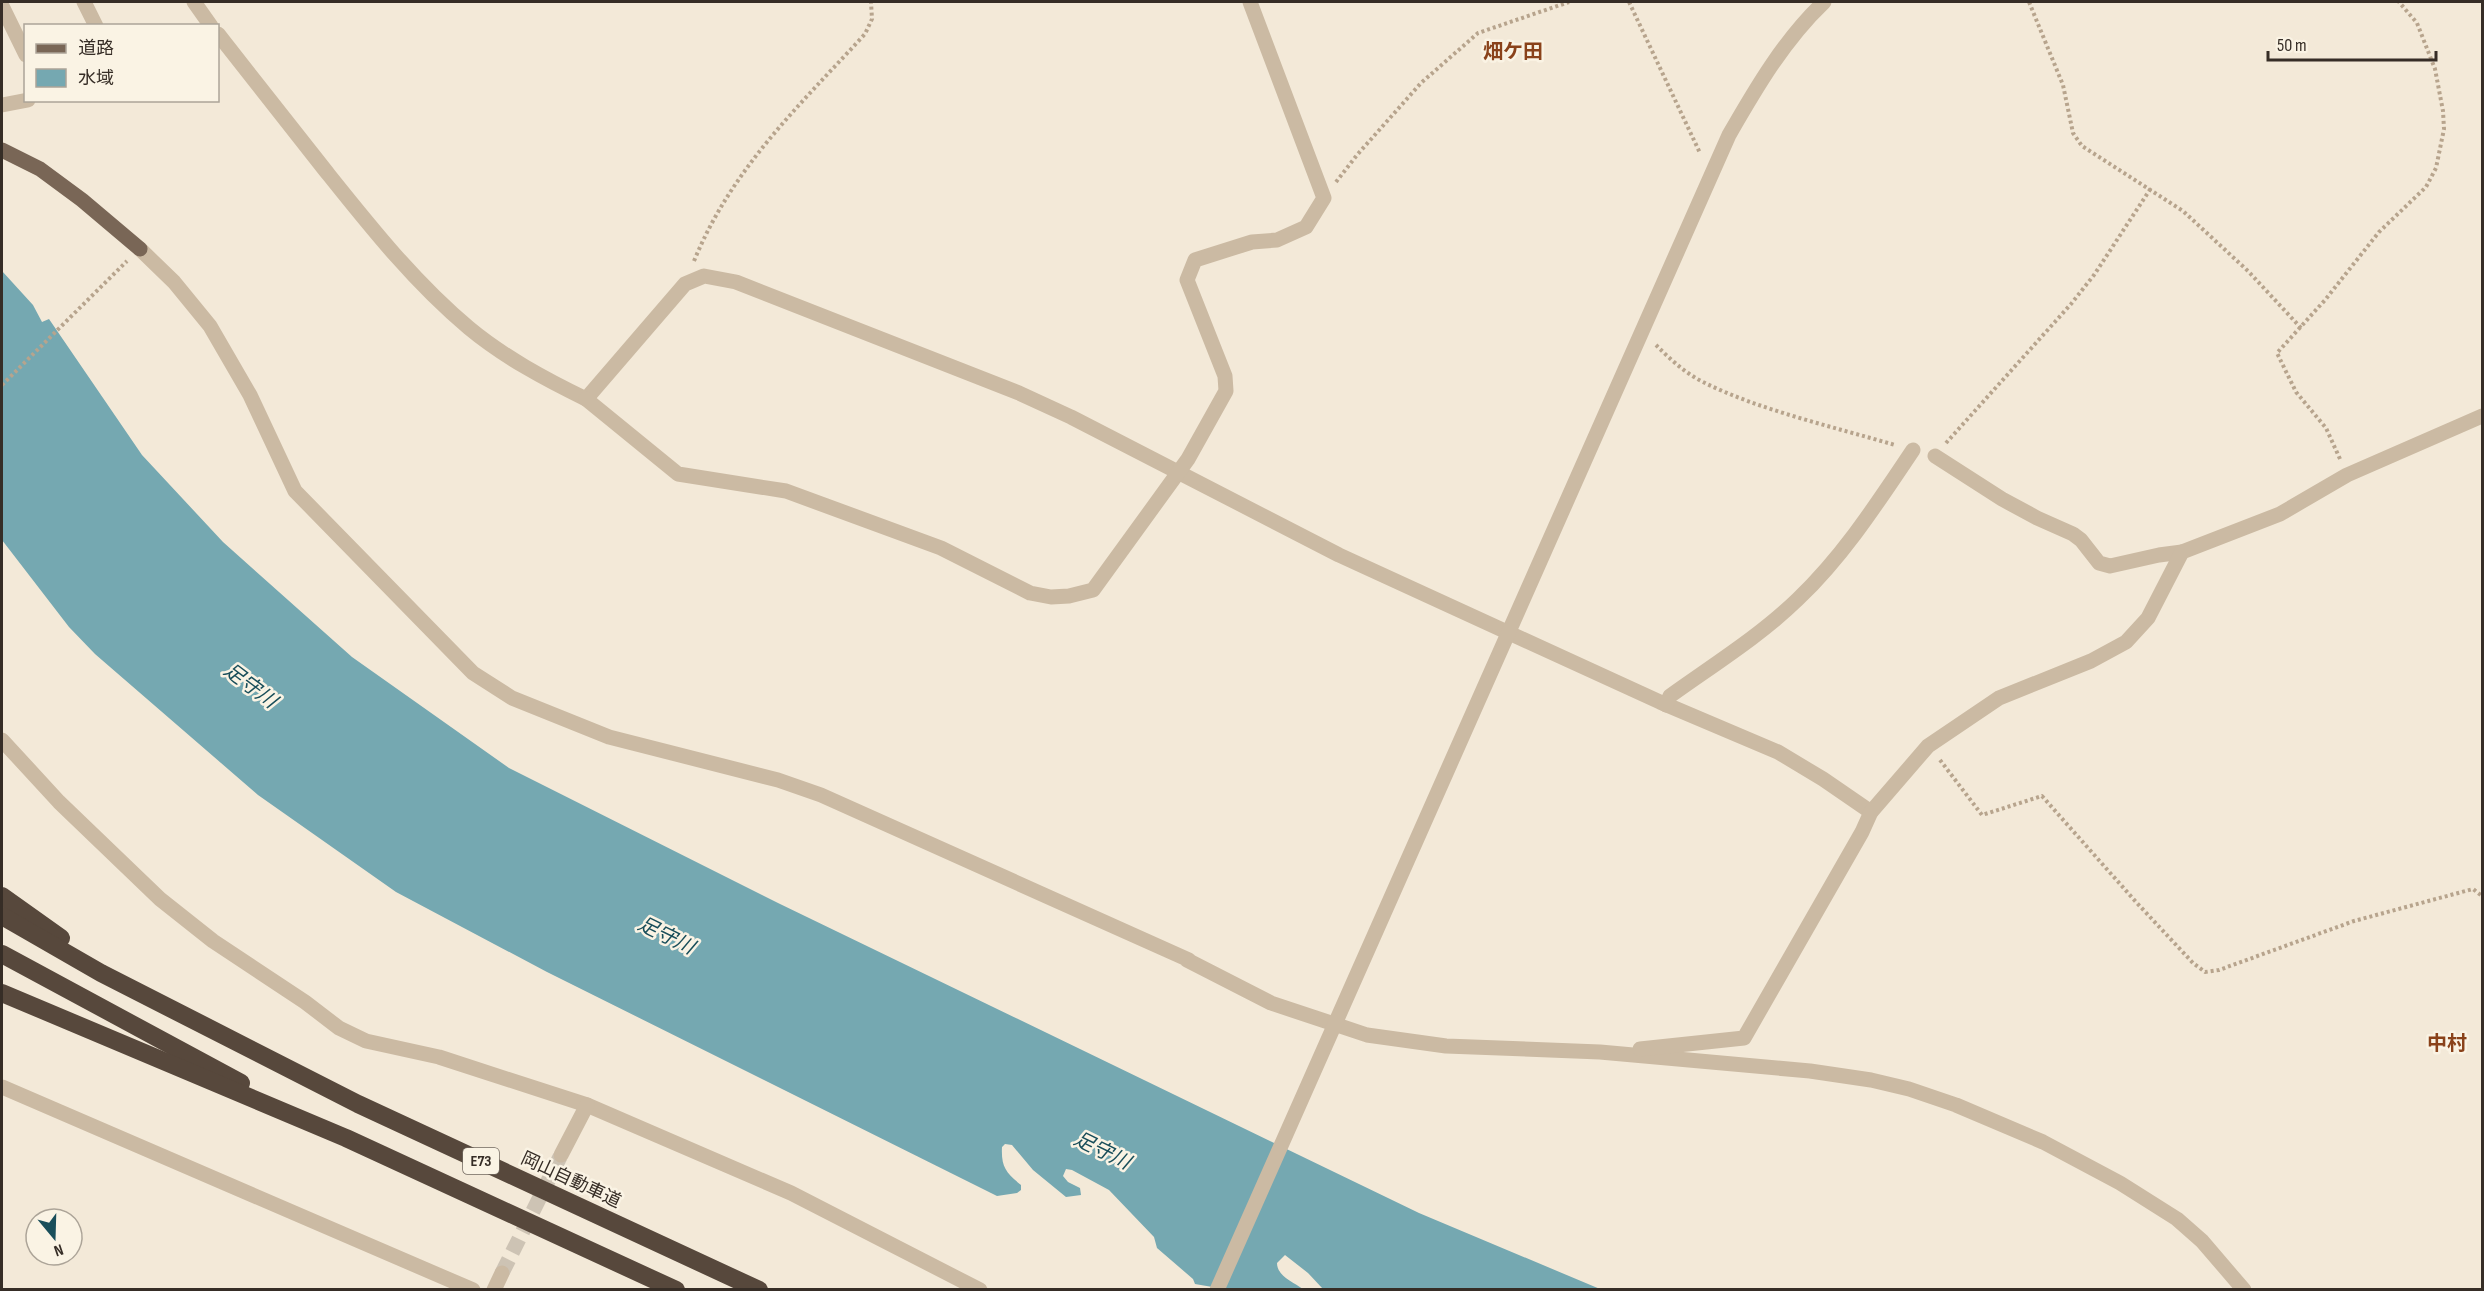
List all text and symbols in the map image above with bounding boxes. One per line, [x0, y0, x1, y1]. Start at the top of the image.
legend [24, 24, 219, 102]
scale bar [2268, 24, 2436, 62]
text: 50 m [2277, 35, 2307, 56]
text: 道路 [78, 38, 114, 59]
district label: 畑ケ田 [1483, 40, 1543, 64]
text: 水域 [78, 68, 114, 89]
water label: 足守川 [219, 658, 283, 715]
water label: 足守川 [634, 912, 700, 961]
district label: 中村 [2427, 1032, 2467, 1056]
water label: 足守川 [1070, 1127, 1136, 1176]
road number: E73 [463, 1148, 499, 1174]
street label: 岡山自動車道 [518, 1148, 624, 1212]
north arrow [24, 1207, 84, 1267]
text: N [51, 1239, 66, 1260]

